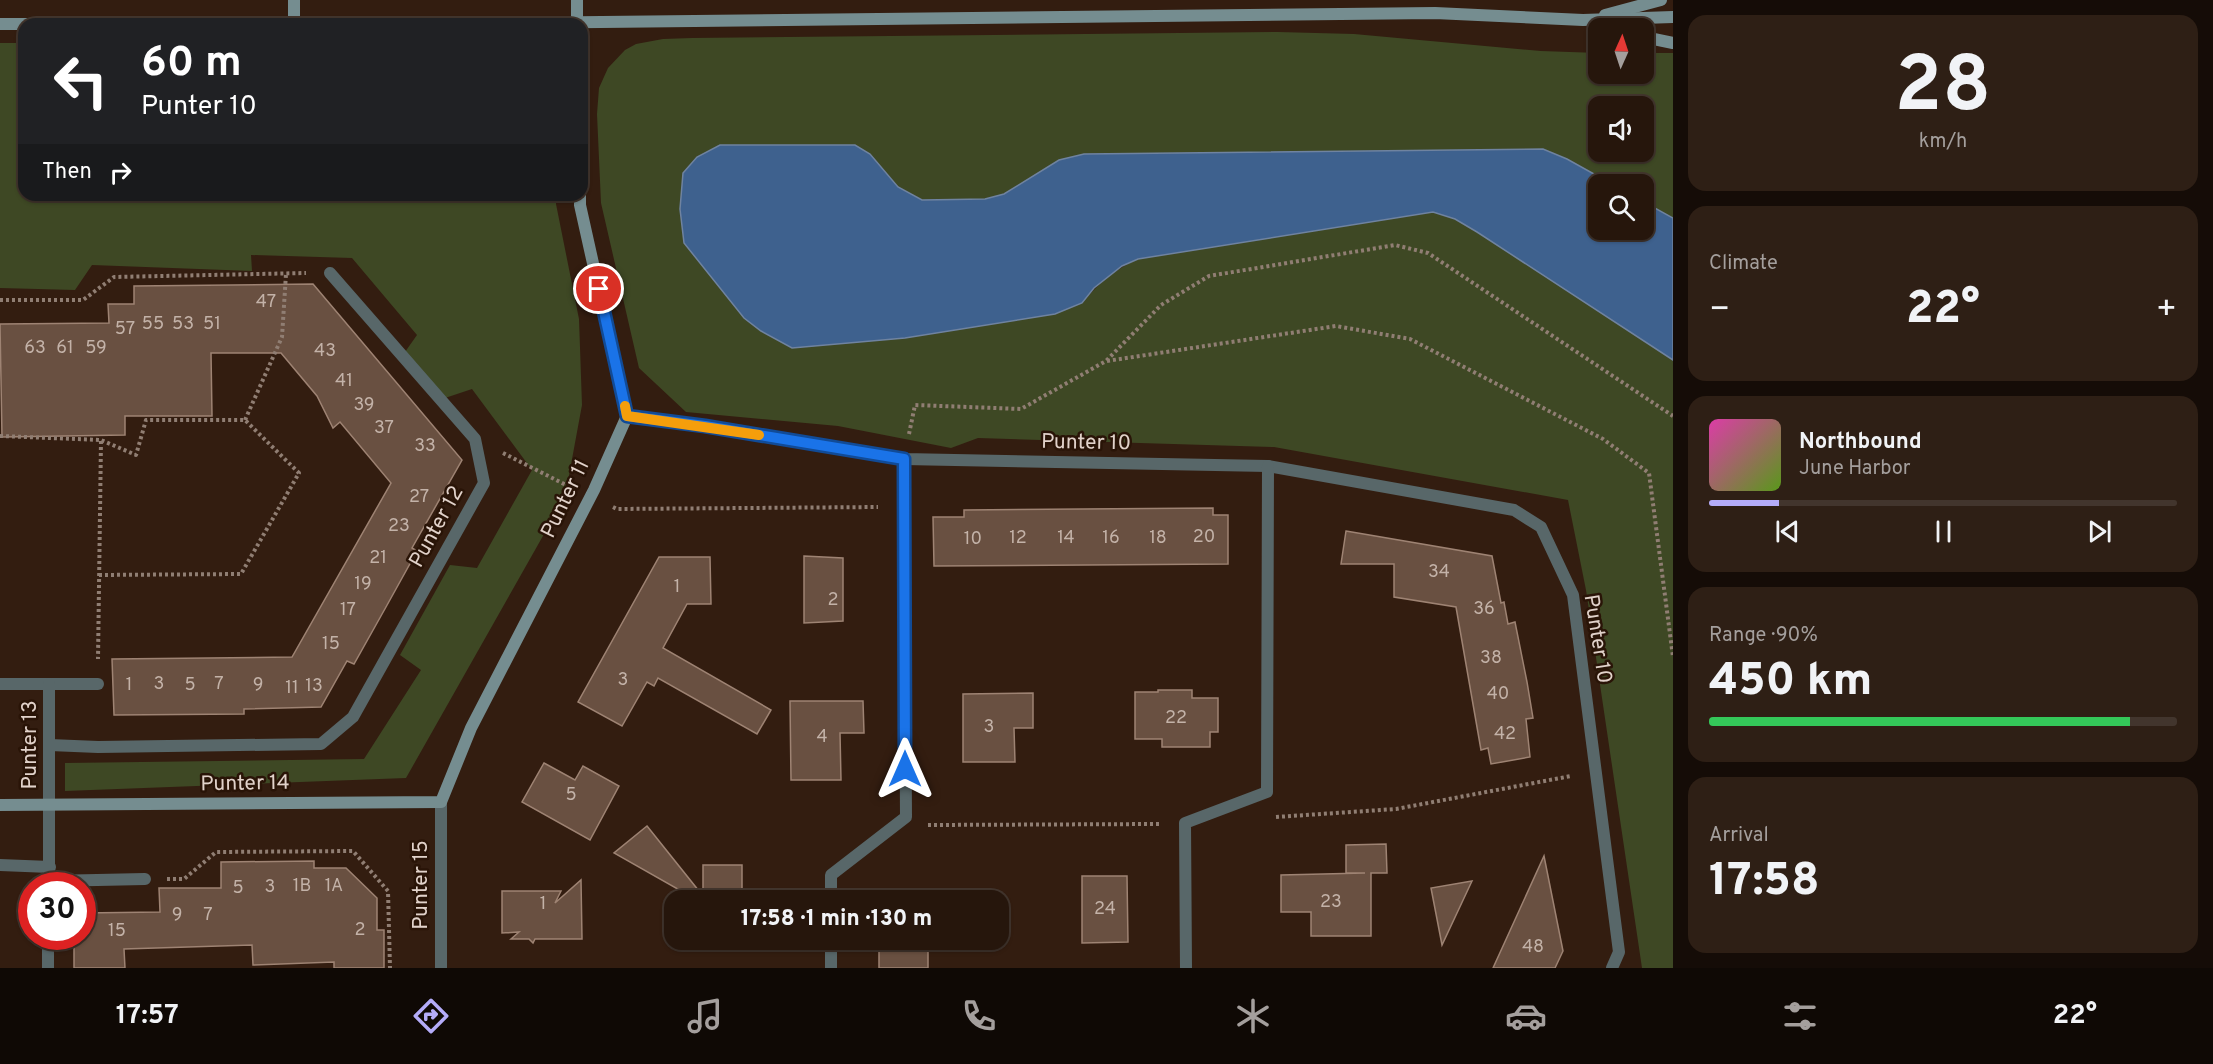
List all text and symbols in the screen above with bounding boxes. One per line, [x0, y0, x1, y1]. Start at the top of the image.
north arrow [1588, 18, 1654, 84]
map controls [1588, 18, 1654, 240]
text: 60 m [141, 38, 242, 91]
text: 28 [1895, 40, 1991, 139]
icon: left [42, 42, 120, 120]
text: Punter 10 [141, 90, 257, 124]
button: sound [1588, 96, 1654, 162]
text: km/h [1919, 129, 1967, 155]
icon: right [104, 156, 137, 189]
text: Then [42, 159, 92, 186]
button: search [1588, 174, 1654, 240]
text: Climate [1709, 251, 1778, 277]
pin [573, 263, 624, 314]
icon: arrive [582, 272, 615, 305]
text: 22° [1906, 282, 1980, 339]
text: − [1709, 290, 1730, 332]
text: + [2156, 290, 2177, 332]
house number: 47 [256, 291, 276, 314]
house number: 55 [142, 313, 164, 336]
house number: 53 [172, 313, 194, 336]
house number: 51 [203, 313, 221, 336]
house number: 57 [115, 318, 135, 341]
house number: 63 [24, 337, 46, 360]
house number: 61 [56, 337, 74, 360]
house number: 59 [85, 337, 107, 360]
house number: 43 [314, 340, 336, 363]
house number: 41 [335, 370, 353, 393]
house number: 39 [353, 394, 375, 417]
house number: 37 [374, 417, 394, 440]
street label: Punter 10 [1041, 429, 1131, 457]
text: Northbound [1799, 429, 1922, 456]
house number: 33 [414, 435, 436, 458]
street label: Punter 11 [535, 455, 597, 543]
text: June Harbor [1799, 456, 1911, 482]
street label: Punter 12 [404, 481, 470, 573]
house number: 27 [409, 486, 429, 509]
house number: 23 [388, 515, 410, 538]
icon: previous [1771, 515, 1804, 548]
icon: pause [1927, 515, 1960, 548]
icon: next [2083, 515, 2116, 548]
house number: 20 [1193, 526, 1215, 549]
house number: 12 [1009, 527, 1027, 550]
house number: 14 [1057, 527, 1075, 550]
house number: 16 [1102, 527, 1120, 550]
house number: 18 [1149, 527, 1167, 550]
house number: 10 [964, 528, 982, 551]
house number: 21 [369, 547, 387, 570]
house number: 34 [1428, 561, 1450, 584]
house number: 19 [354, 573, 372, 596]
house number: 1 [674, 576, 680, 599]
house number: 2 [827, 589, 839, 612]
street label: Punter 10 [1577, 592, 1617, 686]
house number: 36 [1473, 598, 1495, 621]
house number: 17 [340, 599, 356, 622]
text: Range · 90% [1709, 623, 1818, 649]
house number: 15 [322, 633, 340, 656]
house number: 38 [1480, 647, 1502, 670]
text: 450 km [1709, 654, 1872, 711]
house number: 3 [618, 669, 628, 692]
house number: 3 [154, 673, 164, 696]
house number: 7 [214, 673, 224, 696]
house number: 1 [126, 674, 132, 697]
house number: 5 [184, 674, 196, 697]
house number: 9 [253, 674, 263, 697]
house number: 13 [305, 675, 323, 698]
house number: 11 [285, 677, 299, 700]
house number: 40 [1487, 683, 1509, 706]
street label: Punter 13 [17, 700, 44, 790]
house number: 22 [1165, 707, 1187, 730]
house number: 3 [984, 716, 994, 739]
house number: 42 [1494, 723, 1516, 746]
house number: 4 [816, 726, 828, 749]
position arrow [873, 737, 937, 801]
street label: Punter 14 [200, 770, 290, 798]
house number: 5 [565, 784, 577, 807]
text: Arrival [1709, 823, 1769, 849]
street label: Punter 15 [408, 840, 435, 930]
text: 17:58 [1709, 854, 1820, 911]
speed limit sign: 30 [18, 872, 96, 950]
house number: 1B [293, 875, 311, 898]
house number: 1A [325, 875, 343, 898]
house number: 3 [265, 876, 275, 899]
house number: 5 [232, 877, 244, 900]
house number: 23 [1320, 891, 1342, 914]
house number: 1 [540, 893, 546, 916]
house number: 24 [1094, 898, 1116, 921]
house number: 9 [172, 904, 182, 927]
house number: 7 [203, 904, 213, 927]
text: 17:58 · 1 min · 130 m [741, 906, 932, 933]
house number: 2 [354, 919, 366, 942]
house number: 15 [108, 920, 126, 943]
house number: 48 [1522, 936, 1544, 959]
icon: directions [410, 995, 452, 1037]
icon: music [684, 995, 726, 1037]
icon: phone [958, 995, 1000, 1037]
icon: climate [1232, 995, 1274, 1037]
icon: car [1505, 995, 1547, 1037]
icon: filters [1779, 995, 1821, 1037]
text: 17:57 [116, 999, 179, 1033]
text: 22° [2053, 999, 2097, 1033]

